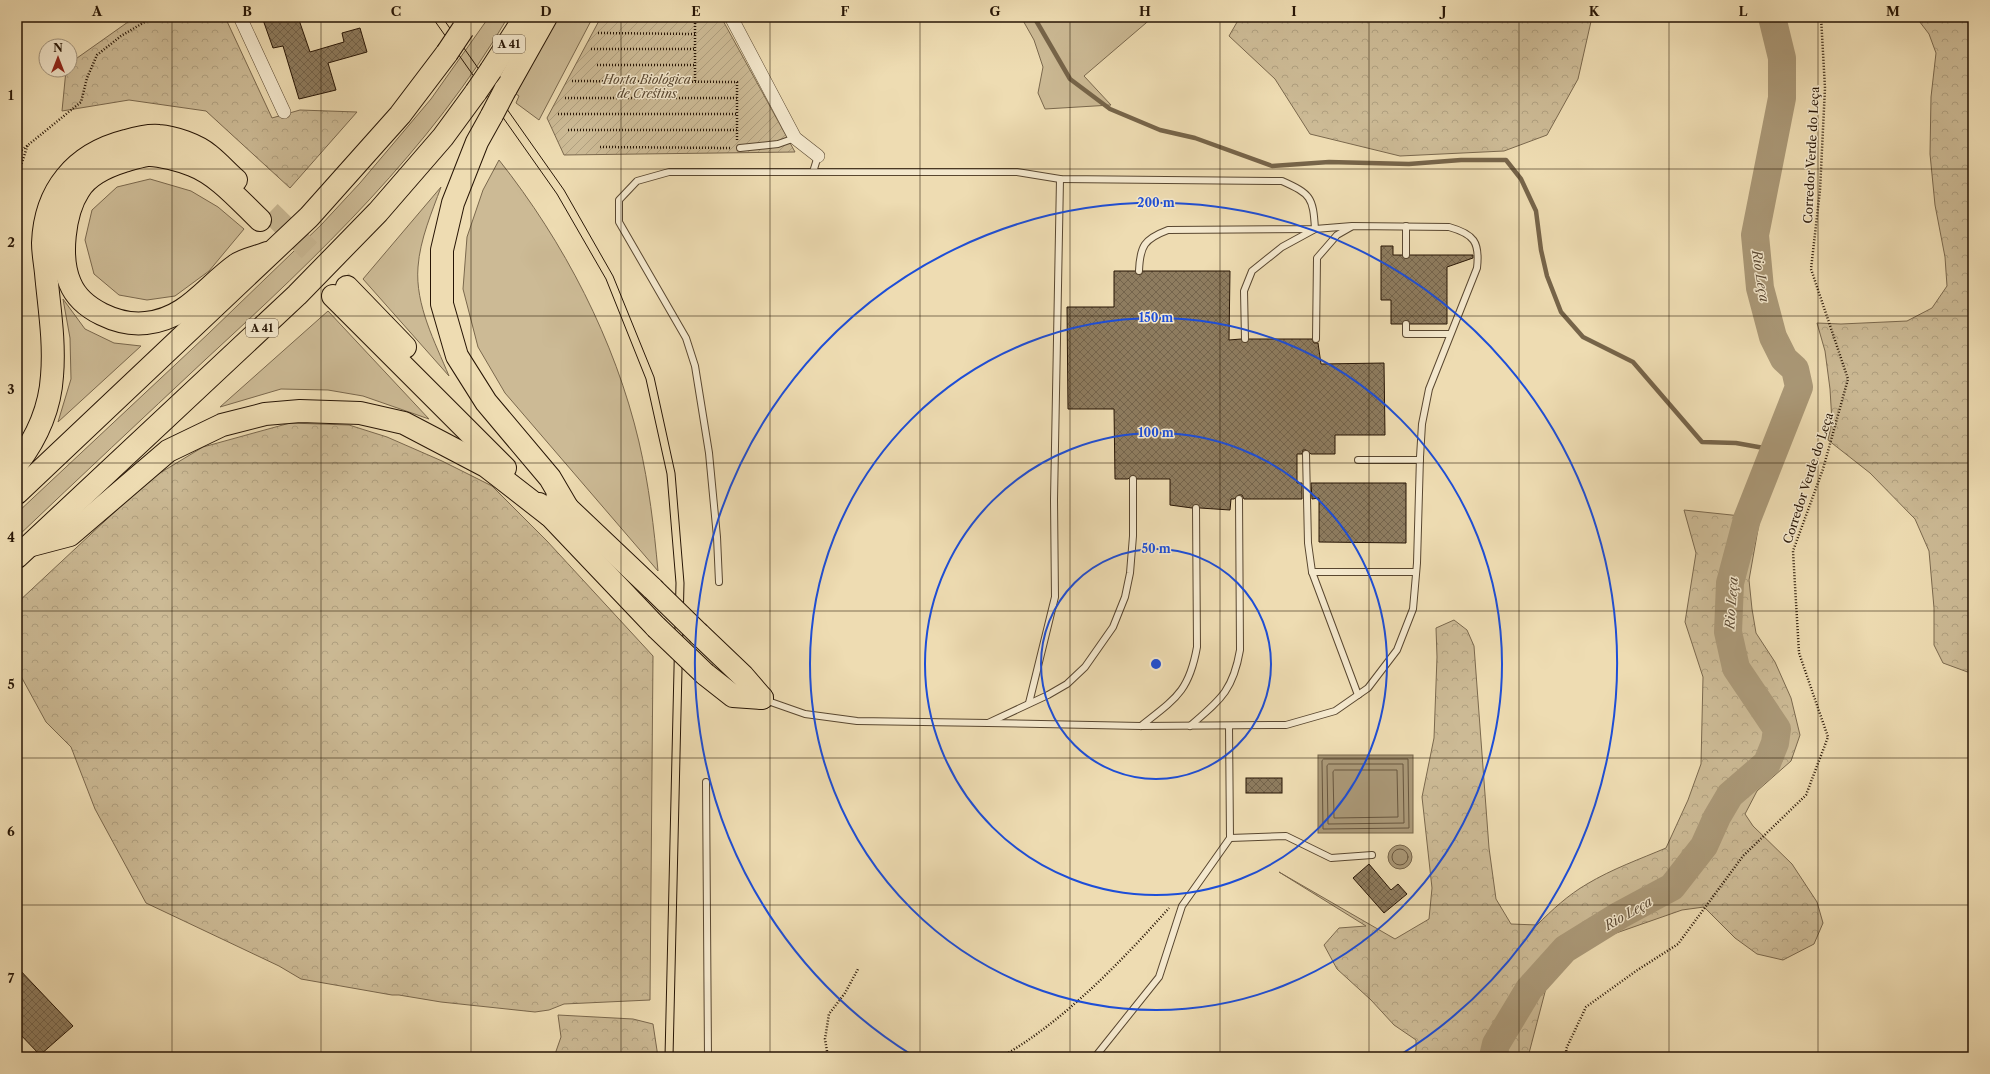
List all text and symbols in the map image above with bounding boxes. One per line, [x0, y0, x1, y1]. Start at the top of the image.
text: A [91, 3, 103, 19]
text: B [242, 3, 252, 19]
text: C [391, 3, 401, 19]
text: D [540, 3, 552, 19]
text: E [691, 3, 701, 19]
text: F [841, 3, 850, 19]
text: G [989, 3, 1001, 19]
text: H [1139, 3, 1151, 19]
text: I [1291, 3, 1297, 19]
text: J [1439, 3, 1447, 19]
text: K [1589, 3, 1600, 19]
text: L [1739, 3, 1748, 19]
text: M [1886, 3, 1900, 19]
road number: A 41 [493, 35, 525, 53]
north arrow [38, 38, 78, 78]
text: N [53, 41, 63, 55]
park label: Horta Biológica de Crestins [602, 72, 691, 101]
street label: Corredor Verde do Leça [1800, 85, 1822, 224]
text: 1 [8, 87, 14, 103]
text: 200 m [1137, 195, 1175, 210]
text: 2 [7, 234, 15, 250]
water label: Rio Leça [1749, 248, 1773, 303]
text: 150 m [1139, 310, 1173, 325]
road number: A 41 [246, 319, 278, 337]
text: 3 [7, 381, 15, 397]
street label: Corredor Verde do Leça [1780, 410, 1837, 546]
text: 100 m [1138, 425, 1174, 440]
text: 4 [7, 529, 15, 545]
text: 50 m [1141, 541, 1171, 556]
water label: Rio Leça [1721, 576, 1741, 631]
centre of rings [1149, 657, 1163, 671]
text: 5 [7, 676, 15, 692]
text: 6 [7, 823, 15, 839]
water label: Rio Leça [1600, 893, 1655, 934]
text: 7 [8, 970, 15, 986]

